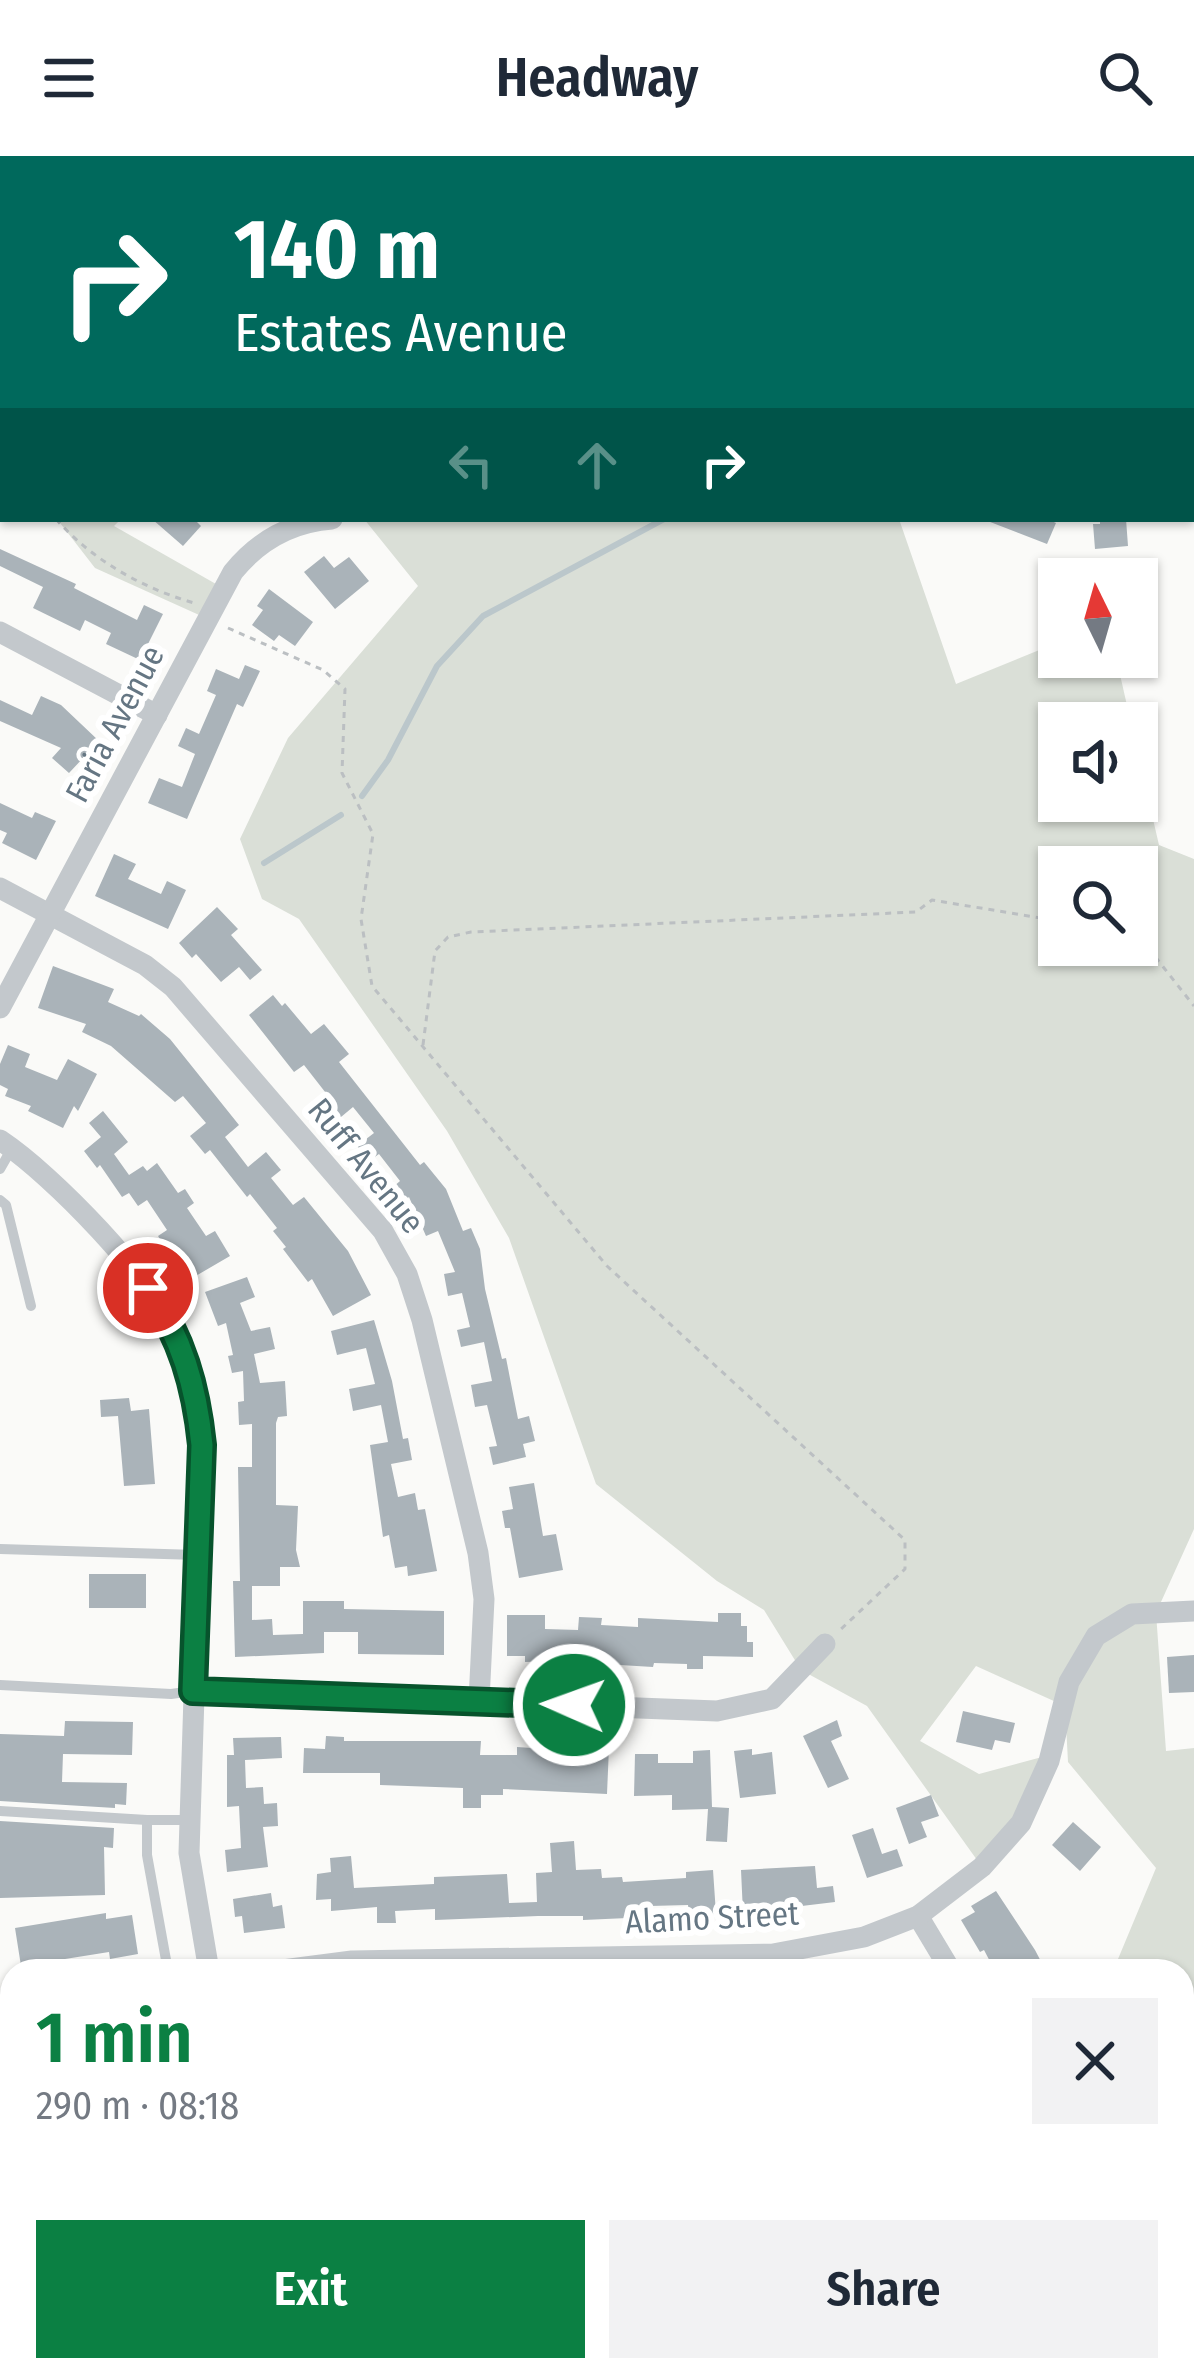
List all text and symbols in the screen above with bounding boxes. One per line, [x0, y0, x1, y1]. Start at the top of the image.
icon: menu [36, 45, 102, 111]
icon: search [1092, 45, 1158, 111]
text: Headway [496, 46, 698, 110]
text: 140 m [234, 199, 440, 300]
icon: right [36, 204, 192, 360]
text: Estates Avenue [234, 301, 567, 365]
icon: left [438, 432, 504, 498]
icon: ahead [564, 432, 630, 498]
icon: right [690, 432, 756, 498]
north arrow [1038, 558, 1158, 678]
map controls [1038, 558, 1158, 966]
street label: Faria Avenue [57, 639, 173, 809]
button: sound [1038, 702, 1158, 822]
button: search [1038, 846, 1158, 966]
street label: Ruff Avenue [299, 1090, 433, 1242]
pin [97, 1237, 199, 1339]
icon: arrive [115, 1255, 181, 1321]
position arrow [511, 1642, 637, 1768]
street label: Alamo Street [624, 1893, 800, 1943]
text: 1 min [36, 1995, 193, 2081]
button: close [1032, 1998, 1158, 2124]
text: 290 m · 08:18 [36, 2083, 239, 2129]
button: Exit [36, 2220, 585, 2358]
button: Share [609, 2220, 1158, 2358]

